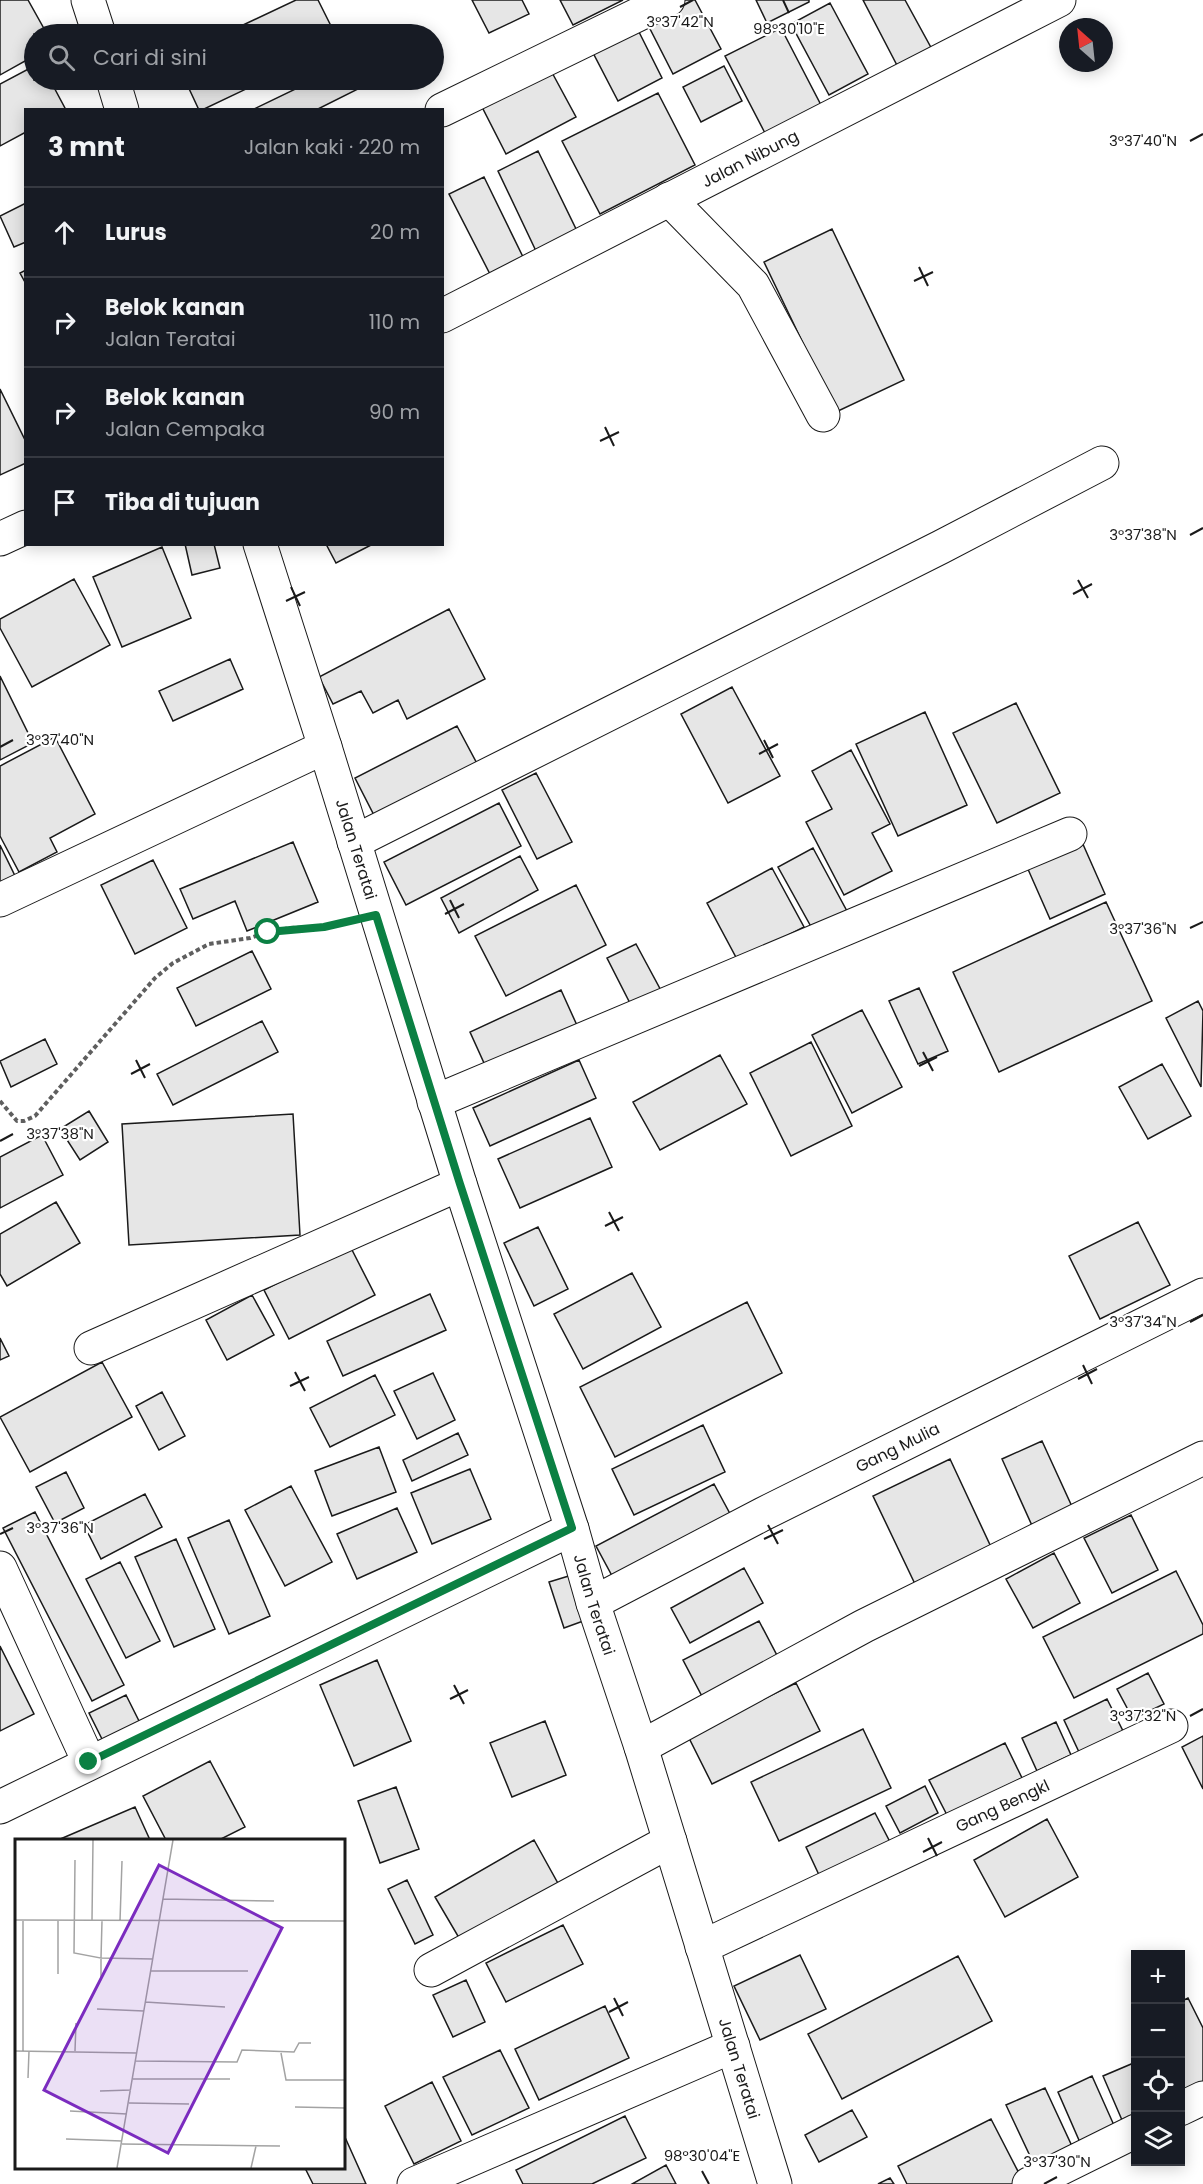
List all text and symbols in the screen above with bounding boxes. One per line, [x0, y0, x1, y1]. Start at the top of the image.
text: 3°37'42"N [646, 11, 714, 32]
text: 98°30'10"E [753, 18, 825, 39]
north arrow [1059, 18, 1113, 72]
search box [24, 24, 444, 90]
icon: search [45, 41, 78, 74]
text: Cari di sini [93, 42, 207, 73]
street label: Jalan Nibung [698, 124, 802, 193]
text: 3 mnt [48, 129, 125, 165]
text: 3°37'40"N [1109, 130, 1177, 151]
text: Jalan kaki · 220 m [244, 133, 420, 161]
icon: ahead [48, 216, 81, 249]
text: Lurus [105, 217, 167, 248]
text: 20 m [370, 218, 420, 246]
text: Belok kanan [105, 292, 245, 323]
icon: right [48, 306, 81, 339]
text: 110 m [369, 308, 420, 336]
text: Jalan Teratai [105, 325, 236, 353]
text: Belok kanan [105, 382, 245, 413]
icon: right [48, 396, 81, 429]
text: 90 m [369, 398, 420, 426]
text: Jalan Cempaka [105, 415, 265, 443]
icon: arrive [48, 486, 81, 519]
text: Tiba di tujuan [105, 487, 260, 518]
text: 3°37'38"N [1109, 524, 1177, 545]
text: 3°37'40"N [26, 729, 94, 750]
street label: Jalan Teratai [330, 796, 383, 902]
route start [254, 918, 280, 944]
text: 3°37'36"N [1109, 918, 1177, 939]
text: 3°37'38"N [26, 1123, 94, 1144]
text: 3°37'34"N [1109, 1311, 1177, 1332]
street label: Gang Mulia [851, 1416, 943, 1478]
text: 3°37'36"N [26, 1517, 94, 1538]
street label: Jalan Teratai [568, 1551, 621, 1658]
text: 3°37'32"N [1110, 1705, 1176, 1726]
route end [75, 1748, 101, 1774]
street label: Gang Bengkl [951, 1773, 1053, 1838]
inset map [15, 1839, 345, 2169]
map controls [1131, 1950, 1185, 2166]
button: + [1131, 1950, 1185, 2004]
button: − [1131, 2004, 1185, 2058]
street label: Jalan Teratai [713, 2015, 766, 2122]
button: locate [1131, 2058, 1185, 2112]
button: layers [1131, 2112, 1185, 2166]
text: 98°30'04"E [664, 2145, 740, 2166]
text: 3°37'30"N [1023, 2151, 1091, 2172]

